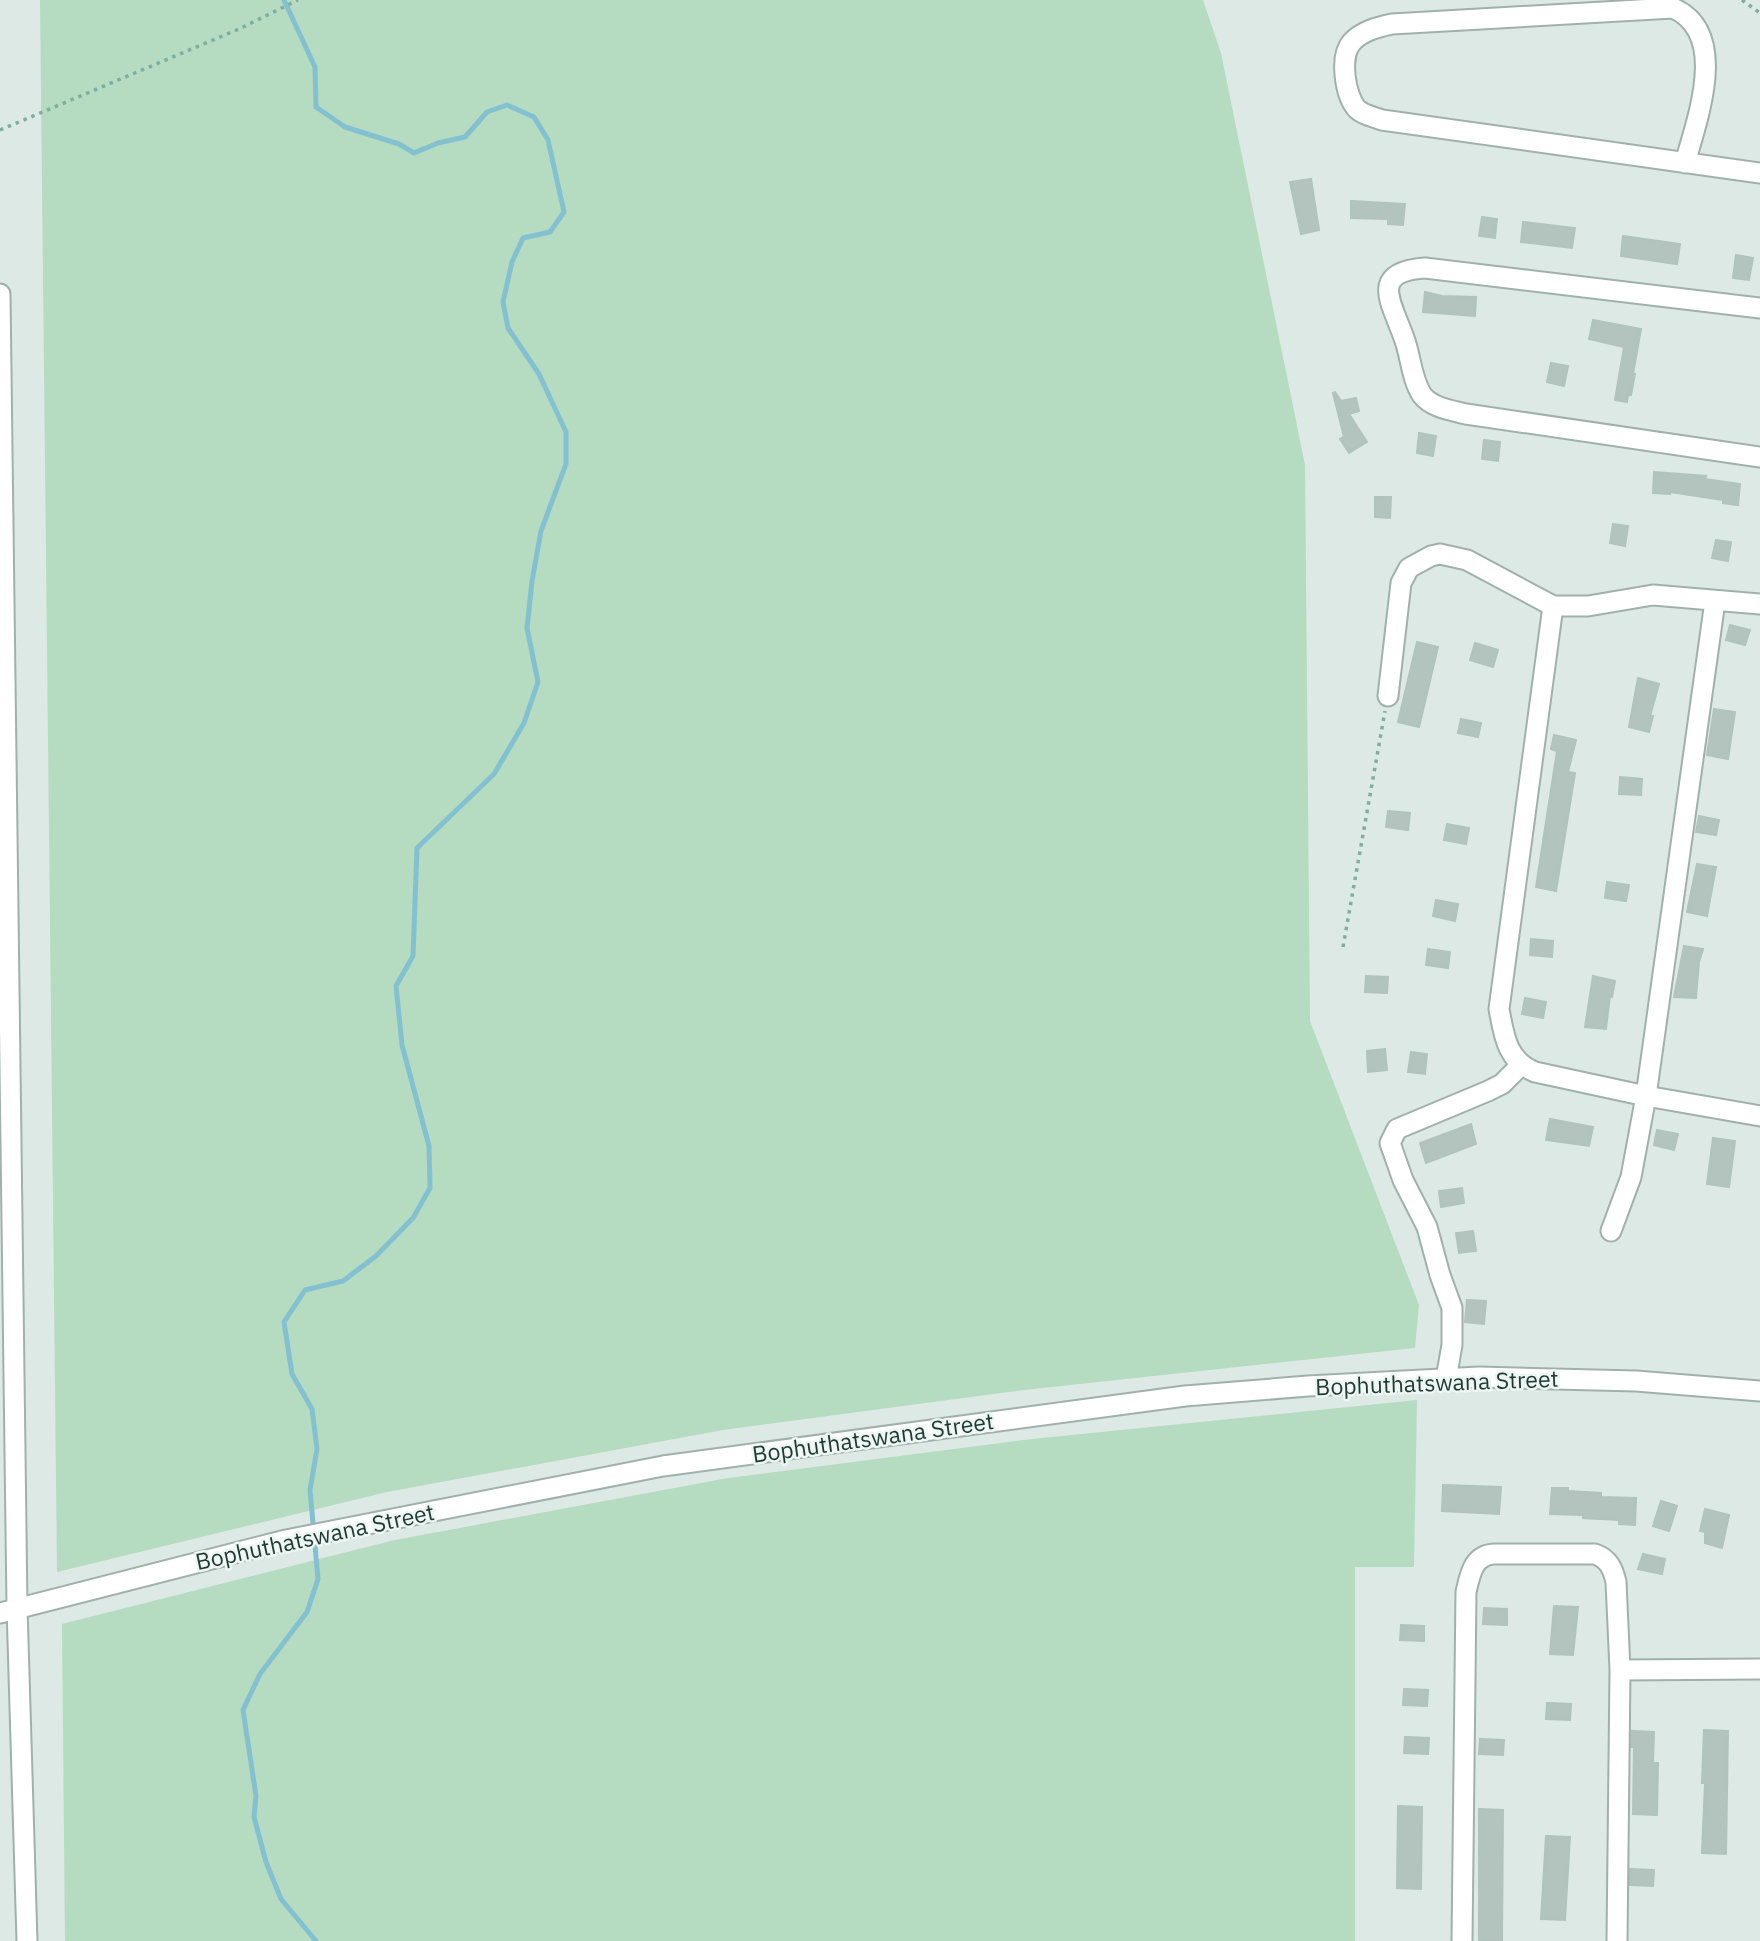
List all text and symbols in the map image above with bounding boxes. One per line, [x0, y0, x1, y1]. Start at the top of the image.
street label: Bophuthatswana Street [1315, 1363, 1559, 1401]
street label: Bophuthatswana Street [750, 1405, 995, 1469]
street label: Bophuthatswana Street [193, 1496, 437, 1576]

